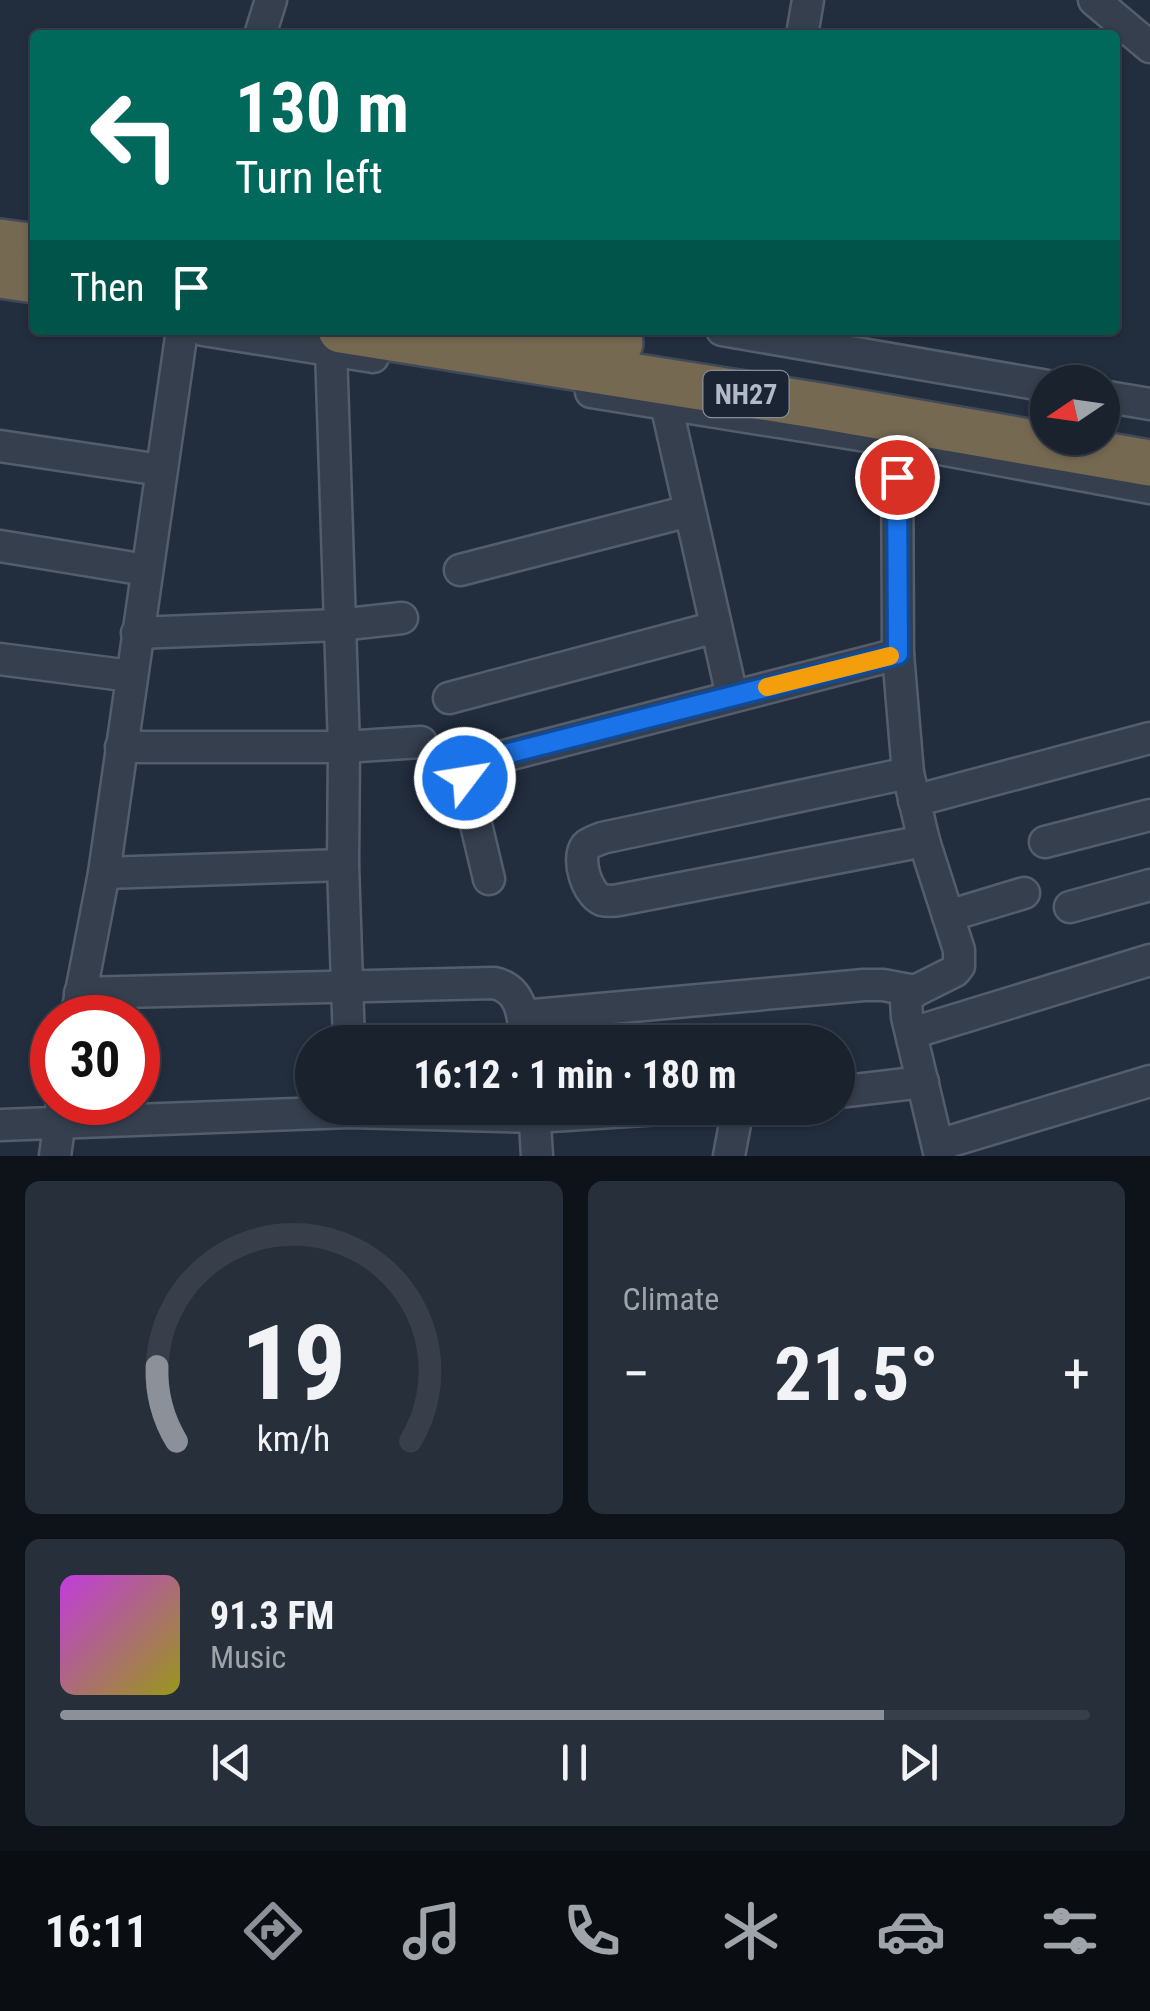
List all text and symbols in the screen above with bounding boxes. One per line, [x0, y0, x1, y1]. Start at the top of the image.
text: 130 m [235, 67, 409, 149]
icon: left [70, 70, 200, 200]
text: Turn left [235, 151, 383, 204]
icon: arrive [164, 260, 219, 315]
text: Then [70, 266, 144, 310]
north arrow [1030, 365, 1120, 455]
map controls [1030, 365, 1120, 455]
road number: NH27 [704, 371, 788, 417]
pin [855, 435, 940, 520]
icon: arrive [870, 450, 925, 505]
position arrow [413, 726, 517, 830]
speed limit sign: 30 [30, 995, 160, 1125]
text: 16:12 · 1 min · 180 m [414, 1053, 736, 1097]
text: Climate [623, 1280, 719, 1318]
text: 19 [241, 1303, 346, 1424]
text: 21.5° [774, 1330, 939, 1418]
text: − [623, 1342, 650, 1406]
text: + [1063, 1342, 1090, 1406]
text: km/h [257, 1418, 331, 1460]
text: 91.3 FM [210, 1594, 334, 1638]
text: Music [210, 1638, 286, 1676]
icon: previous [204, 1735, 259, 1790]
icon: pause [547, 1735, 602, 1790]
icon: next [891, 1735, 946, 1790]
icon: directions [238, 1896, 308, 1966]
icon: music [397, 1896, 467, 1966]
icon: phone [557, 1896, 627, 1966]
icon: climate [716, 1896, 786, 1966]
icon: car [876, 1896, 946, 1966]
icon: filters [1035, 1896, 1105, 1966]
text: 16:11 [45, 1905, 148, 1958]

